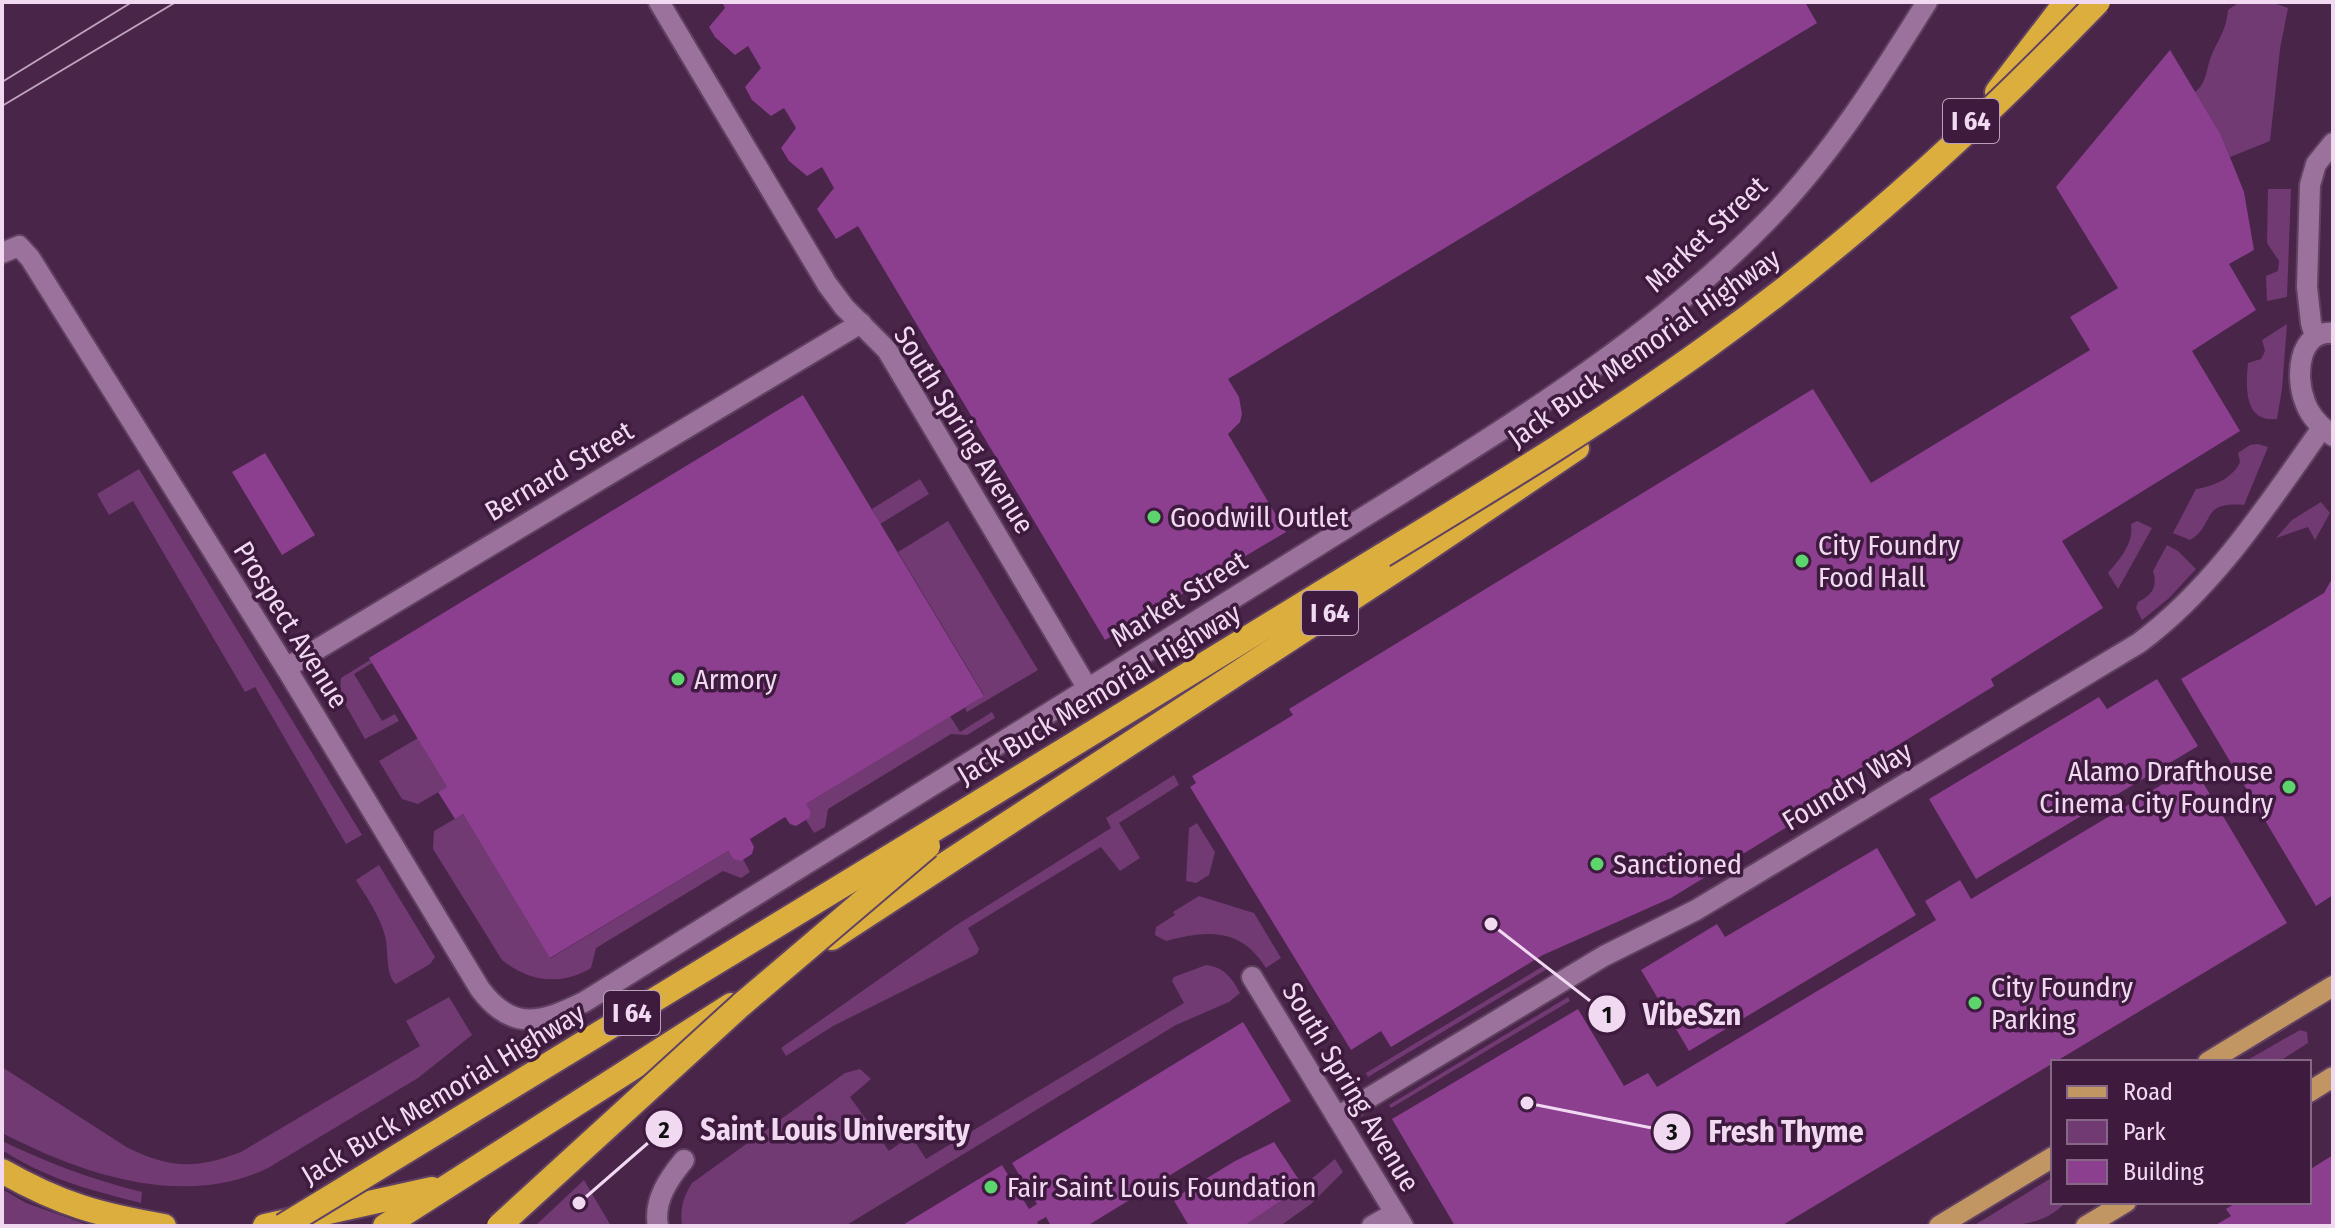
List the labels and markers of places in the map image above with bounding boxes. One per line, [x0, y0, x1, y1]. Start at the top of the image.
place label: Goodwill Outlet [1170, 501, 1349, 534]
marker: Goodwill Outlet [1145, 508, 1163, 526]
place label: City Foundry Food Hall [1818, 529, 1961, 594]
marker: City Foundry Food Hall [1793, 552, 1811, 570]
place label: Armory [694, 663, 778, 696]
marker: Armory [669, 670, 687, 688]
place label: Alamo Drafthouse Cinema City Foundry [2039, 755, 2274, 820]
marker: Alamo Drafthouse Cinema City Foundry [2280, 778, 2298, 796]
place label: Sanctioned [1613, 848, 1742, 881]
marker: Sanctioned [1588, 855, 1606, 873]
place label: City Foundry Parking [1991, 971, 2134, 1036]
callout: VibeSzn [1587, 987, 1757, 1041]
marker: City Foundry Parking [1966, 994, 1984, 1012]
callout: Saint Louis University [644, 1102, 986, 1156]
callout: Fresh Thyme [1652, 1105, 1880, 1159]
place label: Fair Saint Louis Foundation [1007, 1171, 1316, 1204]
marker: Fair Saint Louis Foundation [982, 1178, 1000, 1196]

